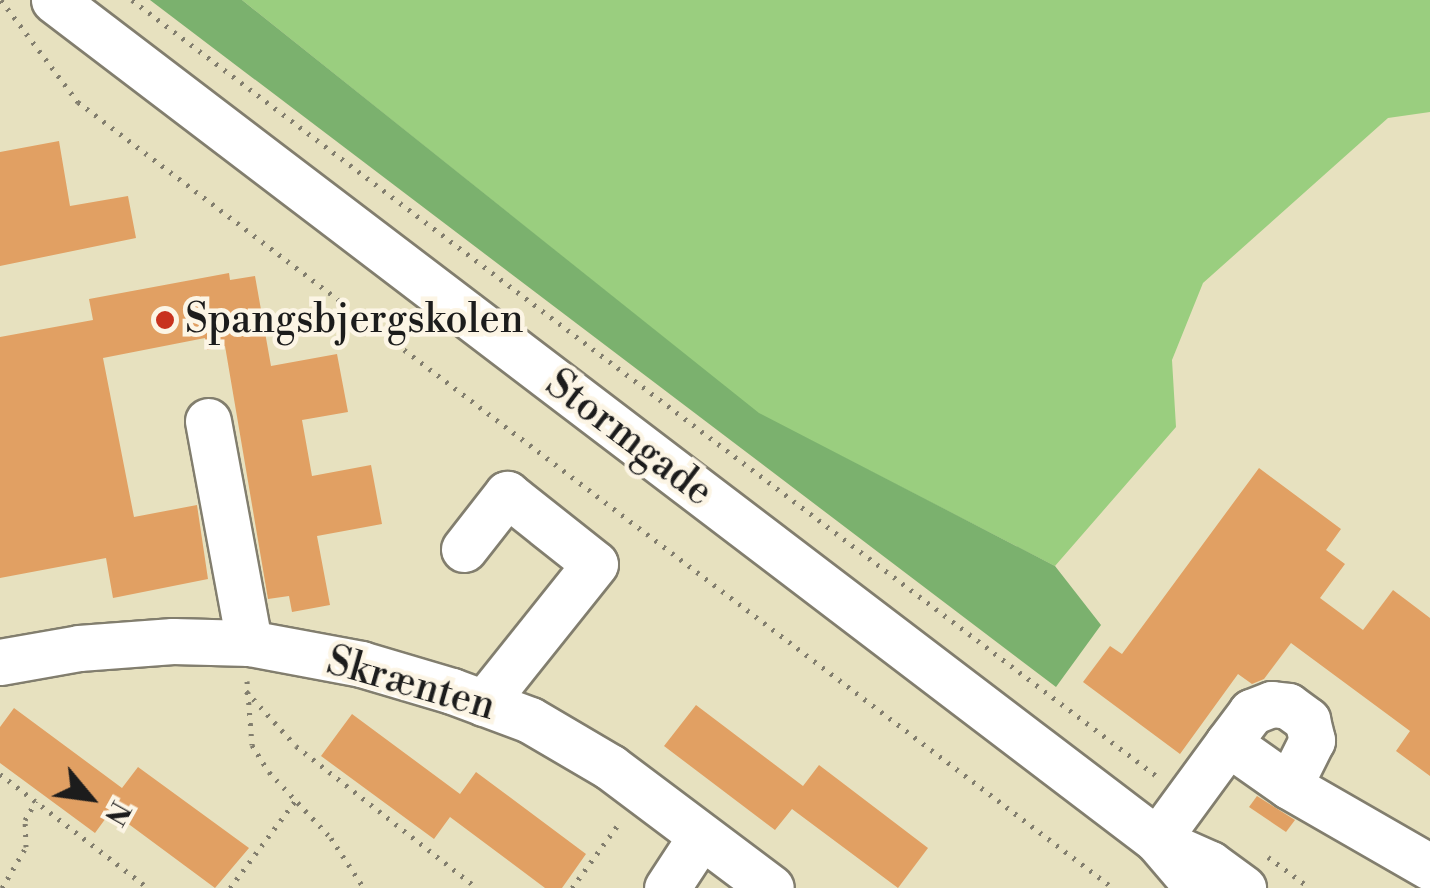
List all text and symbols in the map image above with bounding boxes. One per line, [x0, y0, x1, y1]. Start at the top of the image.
place label: Spangsbjergskolen [185, 296, 524, 344]
marker: Spangsbjergskolen [154, 309, 176, 331]
street label: Stormgade [536, 360, 722, 516]
street label: Skrænten [321, 637, 501, 731]
north arrow [40, 748, 140, 848]
text: N [96, 795, 137, 831]

